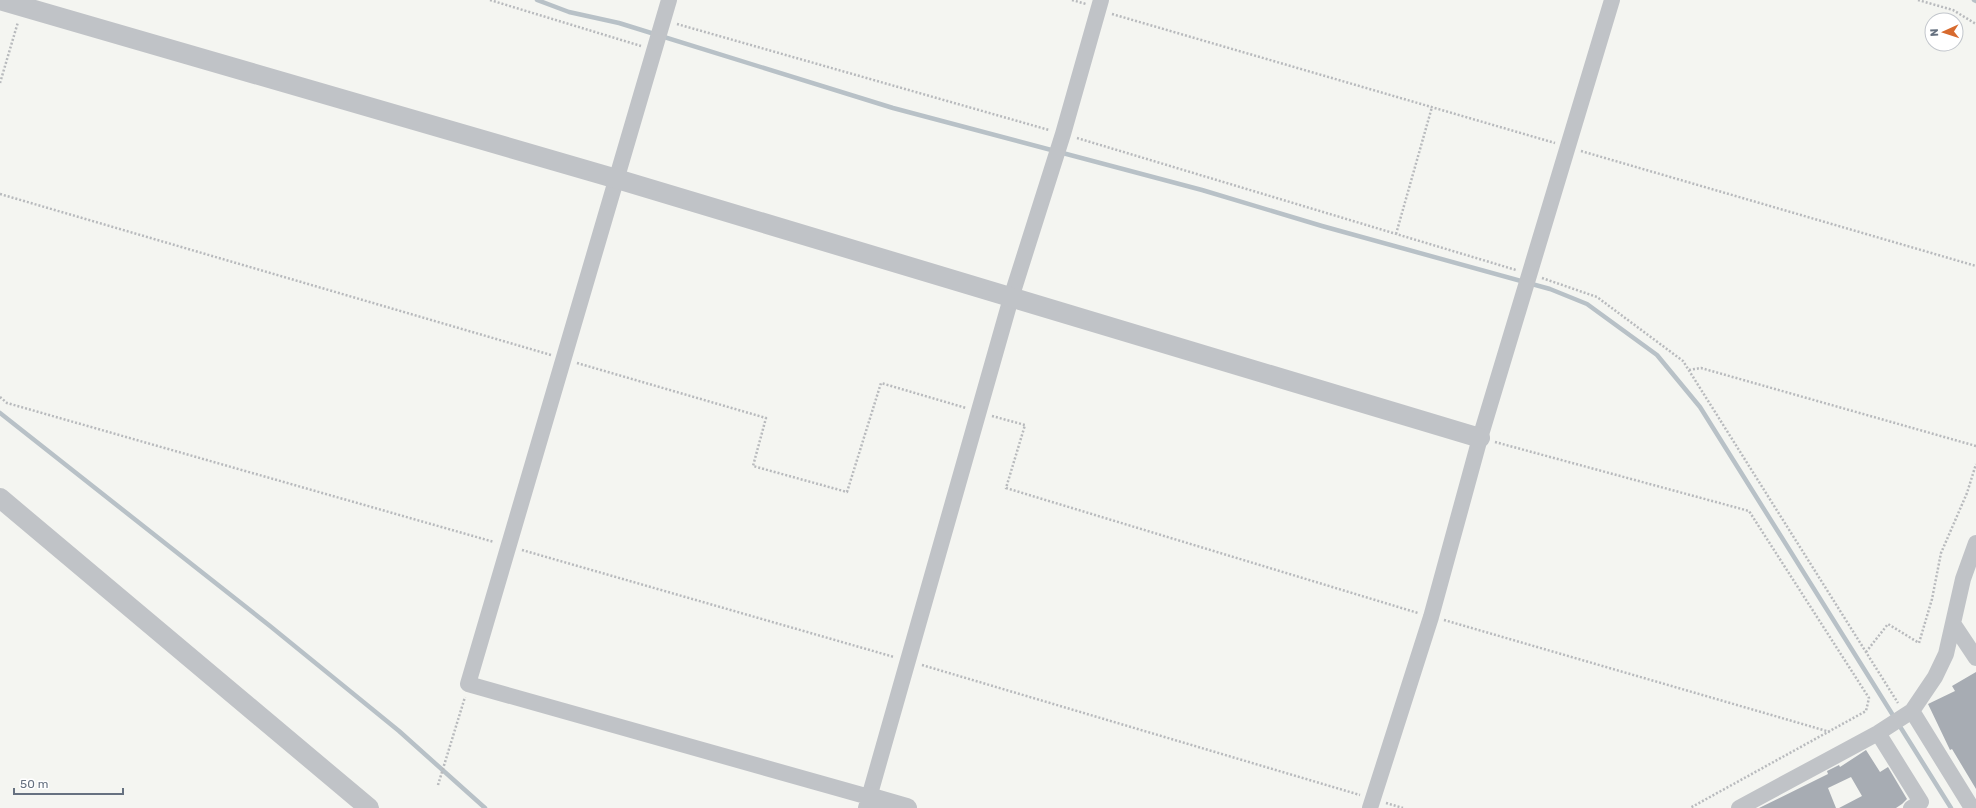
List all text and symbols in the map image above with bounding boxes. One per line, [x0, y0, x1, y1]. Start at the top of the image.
north arrow [1924, 12, 1964, 52]
text: N [1928, 28, 1941, 37]
scale bar [14, 770, 123, 796]
text: 50 m [20, 777, 48, 791]

